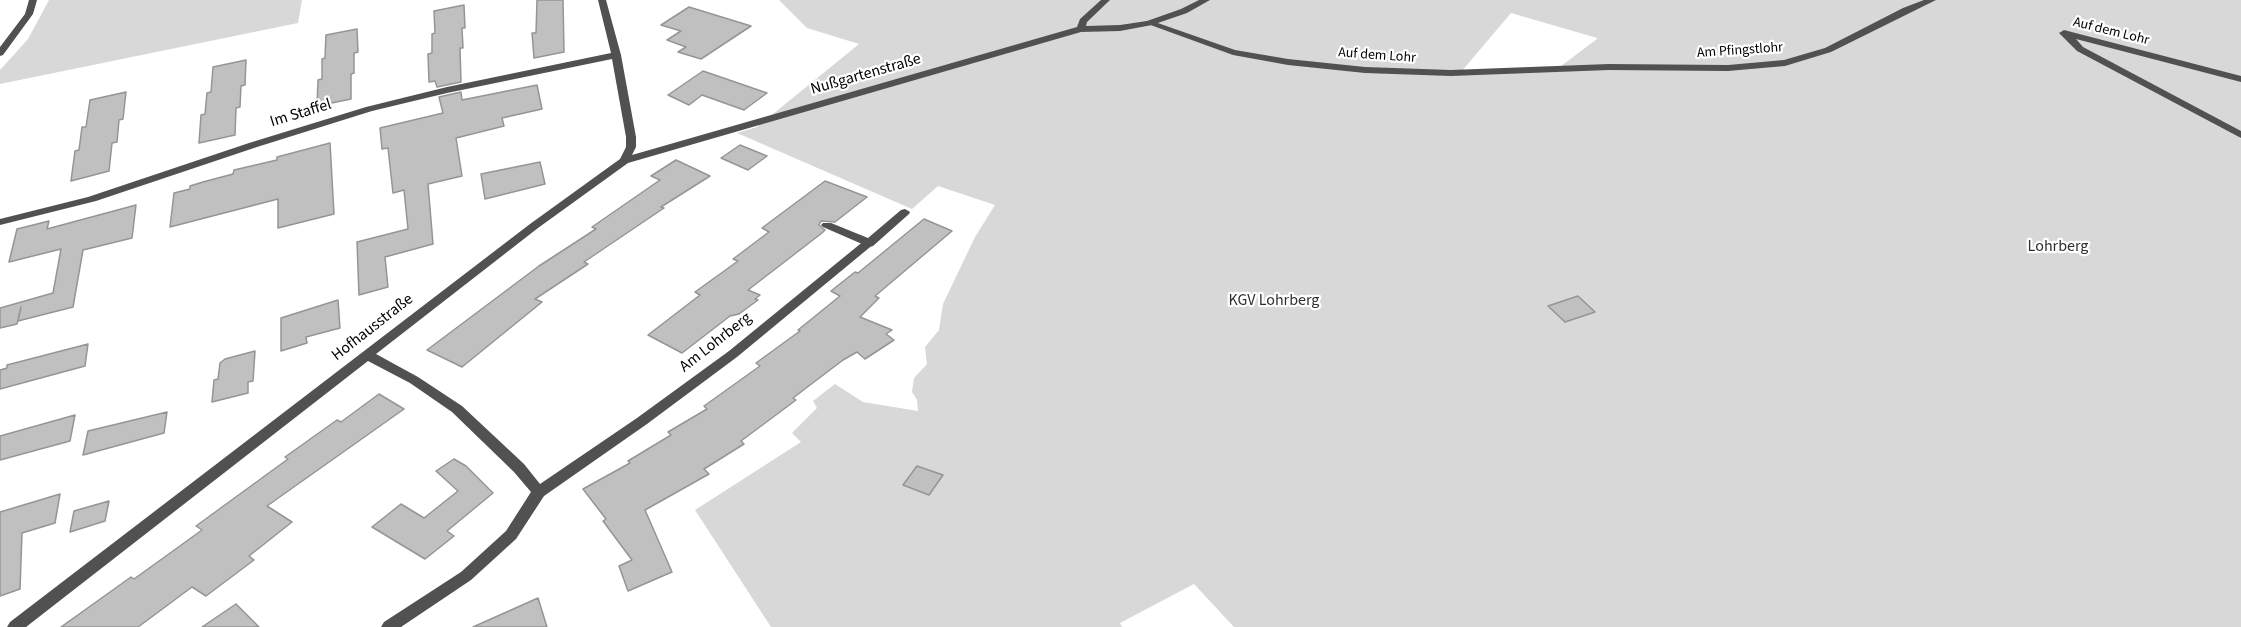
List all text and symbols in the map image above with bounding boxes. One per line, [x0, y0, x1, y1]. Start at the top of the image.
street label: Auf dem Lohr [2071, 14, 2151, 50]
street label: Am Pfingstlohr [1696, 40, 1784, 62]
street label: Auf dem Lohr [1338, 45, 1416, 67]
street label: Nußgartenstraße [809, 50, 923, 100]
street label: Im Staffel [268, 96, 334, 132]
park label: Lohrberg [2028, 237, 2088, 257]
street label: Hofhausstraße [328, 290, 418, 366]
park label: KGV Lohrberg [1229, 291, 1319, 311]
street label: Am Lohrberg [676, 309, 756, 377]

